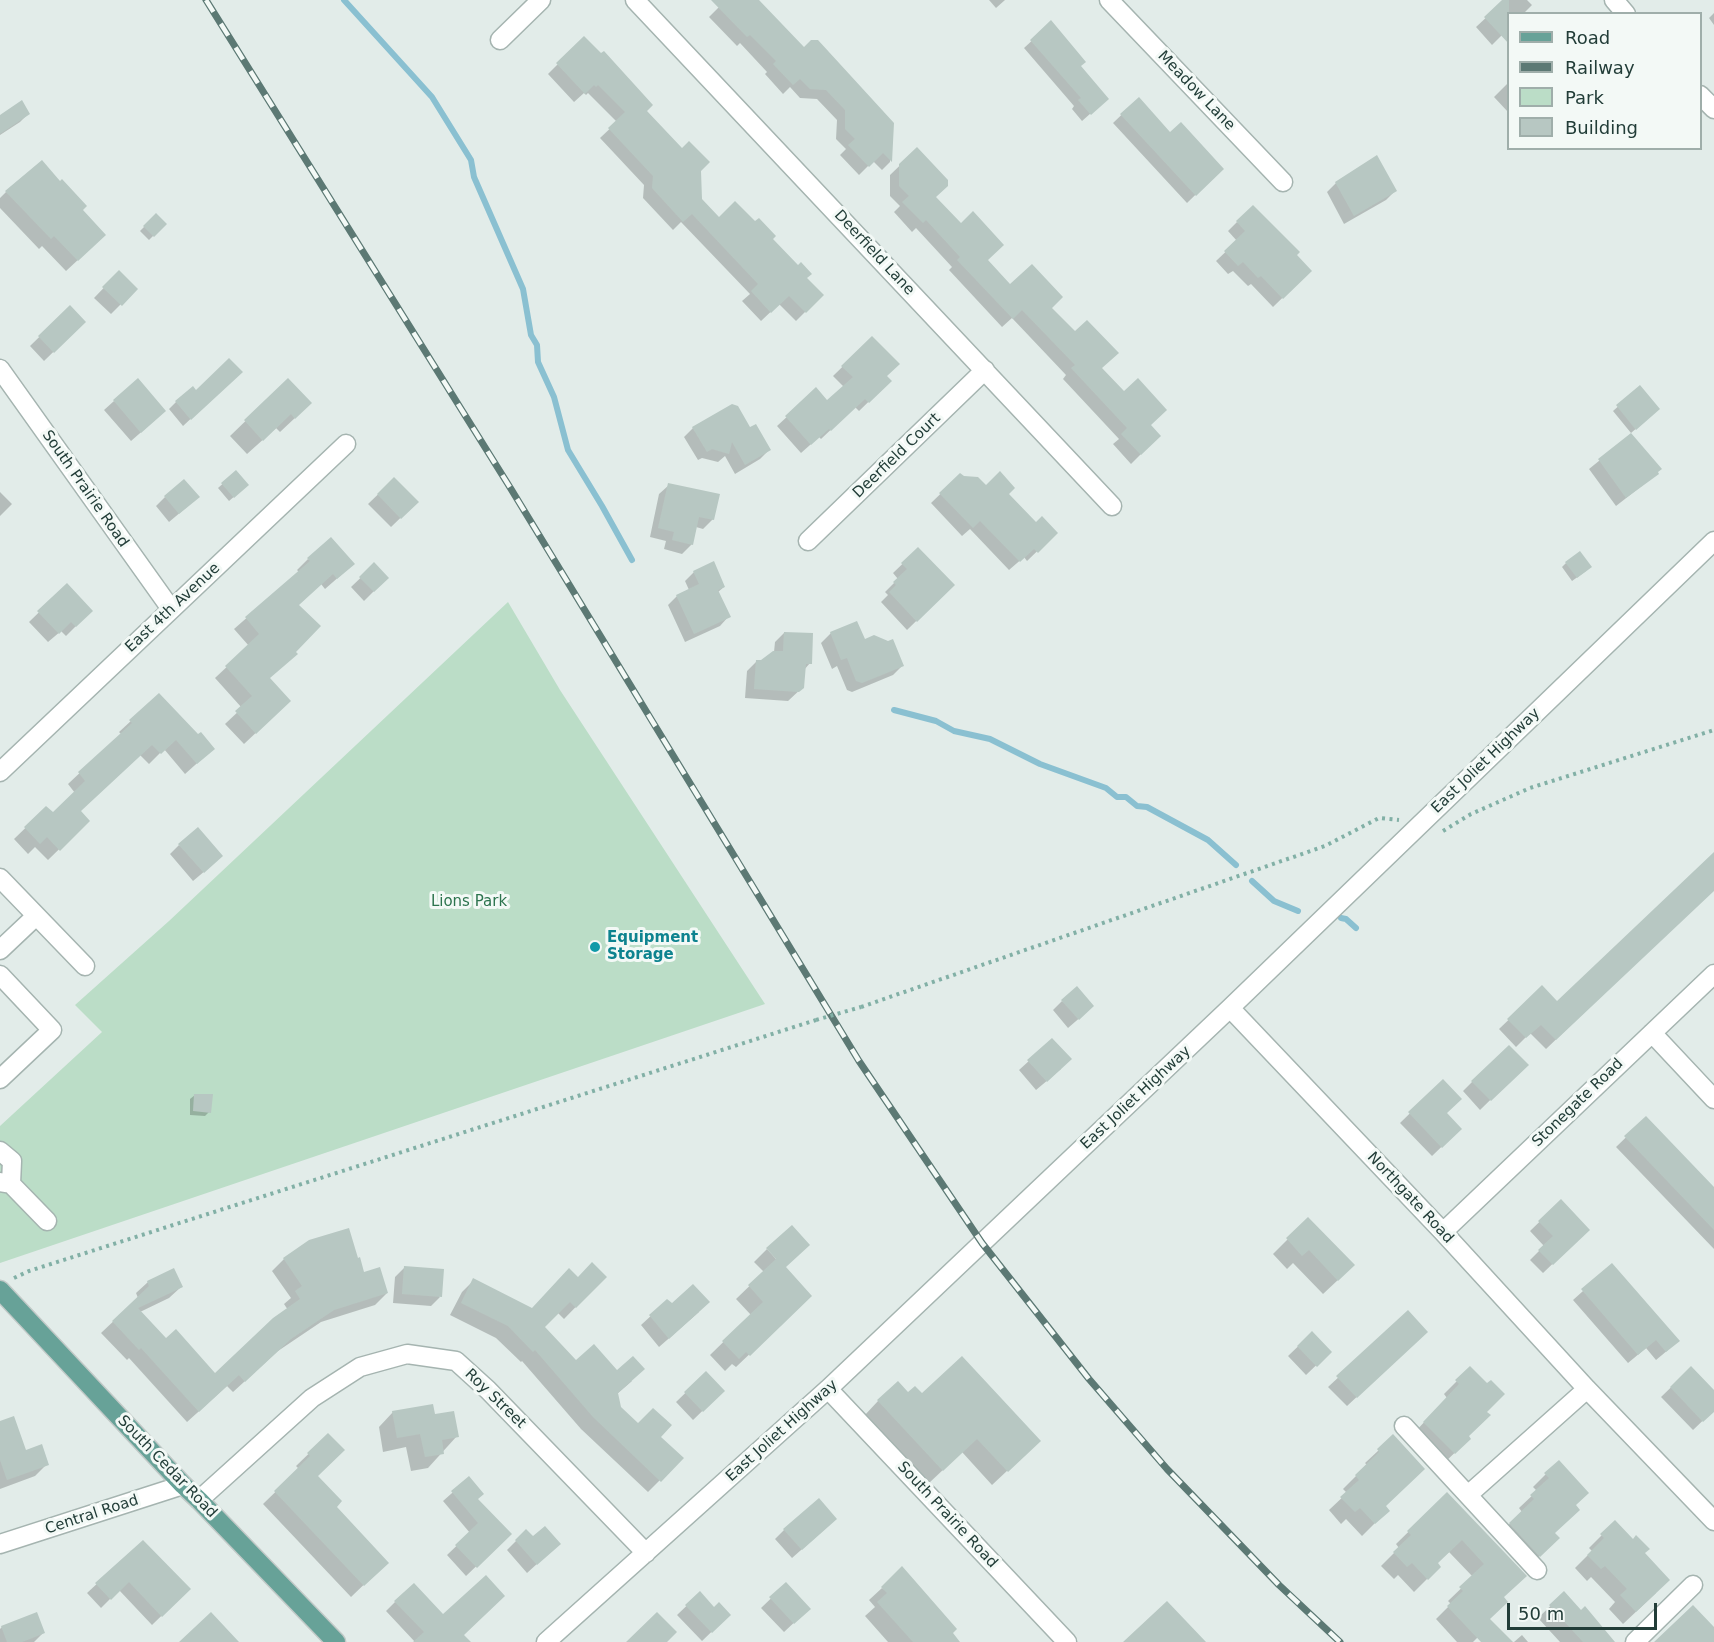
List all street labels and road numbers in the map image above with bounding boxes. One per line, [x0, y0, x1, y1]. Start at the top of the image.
street label: Meadow Lane [1154, 48, 1238, 134]
street label: Deerfield Lane [830, 207, 918, 299]
street label: Deerfield Court [850, 410, 944, 502]
street label: South Prairie Road [38, 427, 132, 551]
street label: East 4th Avenue [122, 560, 224, 656]
street label: East Joliet Highway [1428, 705, 1544, 817]
street label: East Joliet Highway [1077, 1042, 1195, 1154]
street label: Stonegate Road [1529, 1055, 1627, 1151]
street label: Northgate Road [1363, 1149, 1457, 1247]
street label: Roy Street [461, 1365, 529, 1433]
street label: East Joliet Highway [723, 1376, 841, 1486]
street label: South Cedar Road [114, 1412, 220, 1522]
street label: South Prairie Road [893, 1458, 1001, 1572]
street label: Central Road [43, 1491, 141, 1539]

